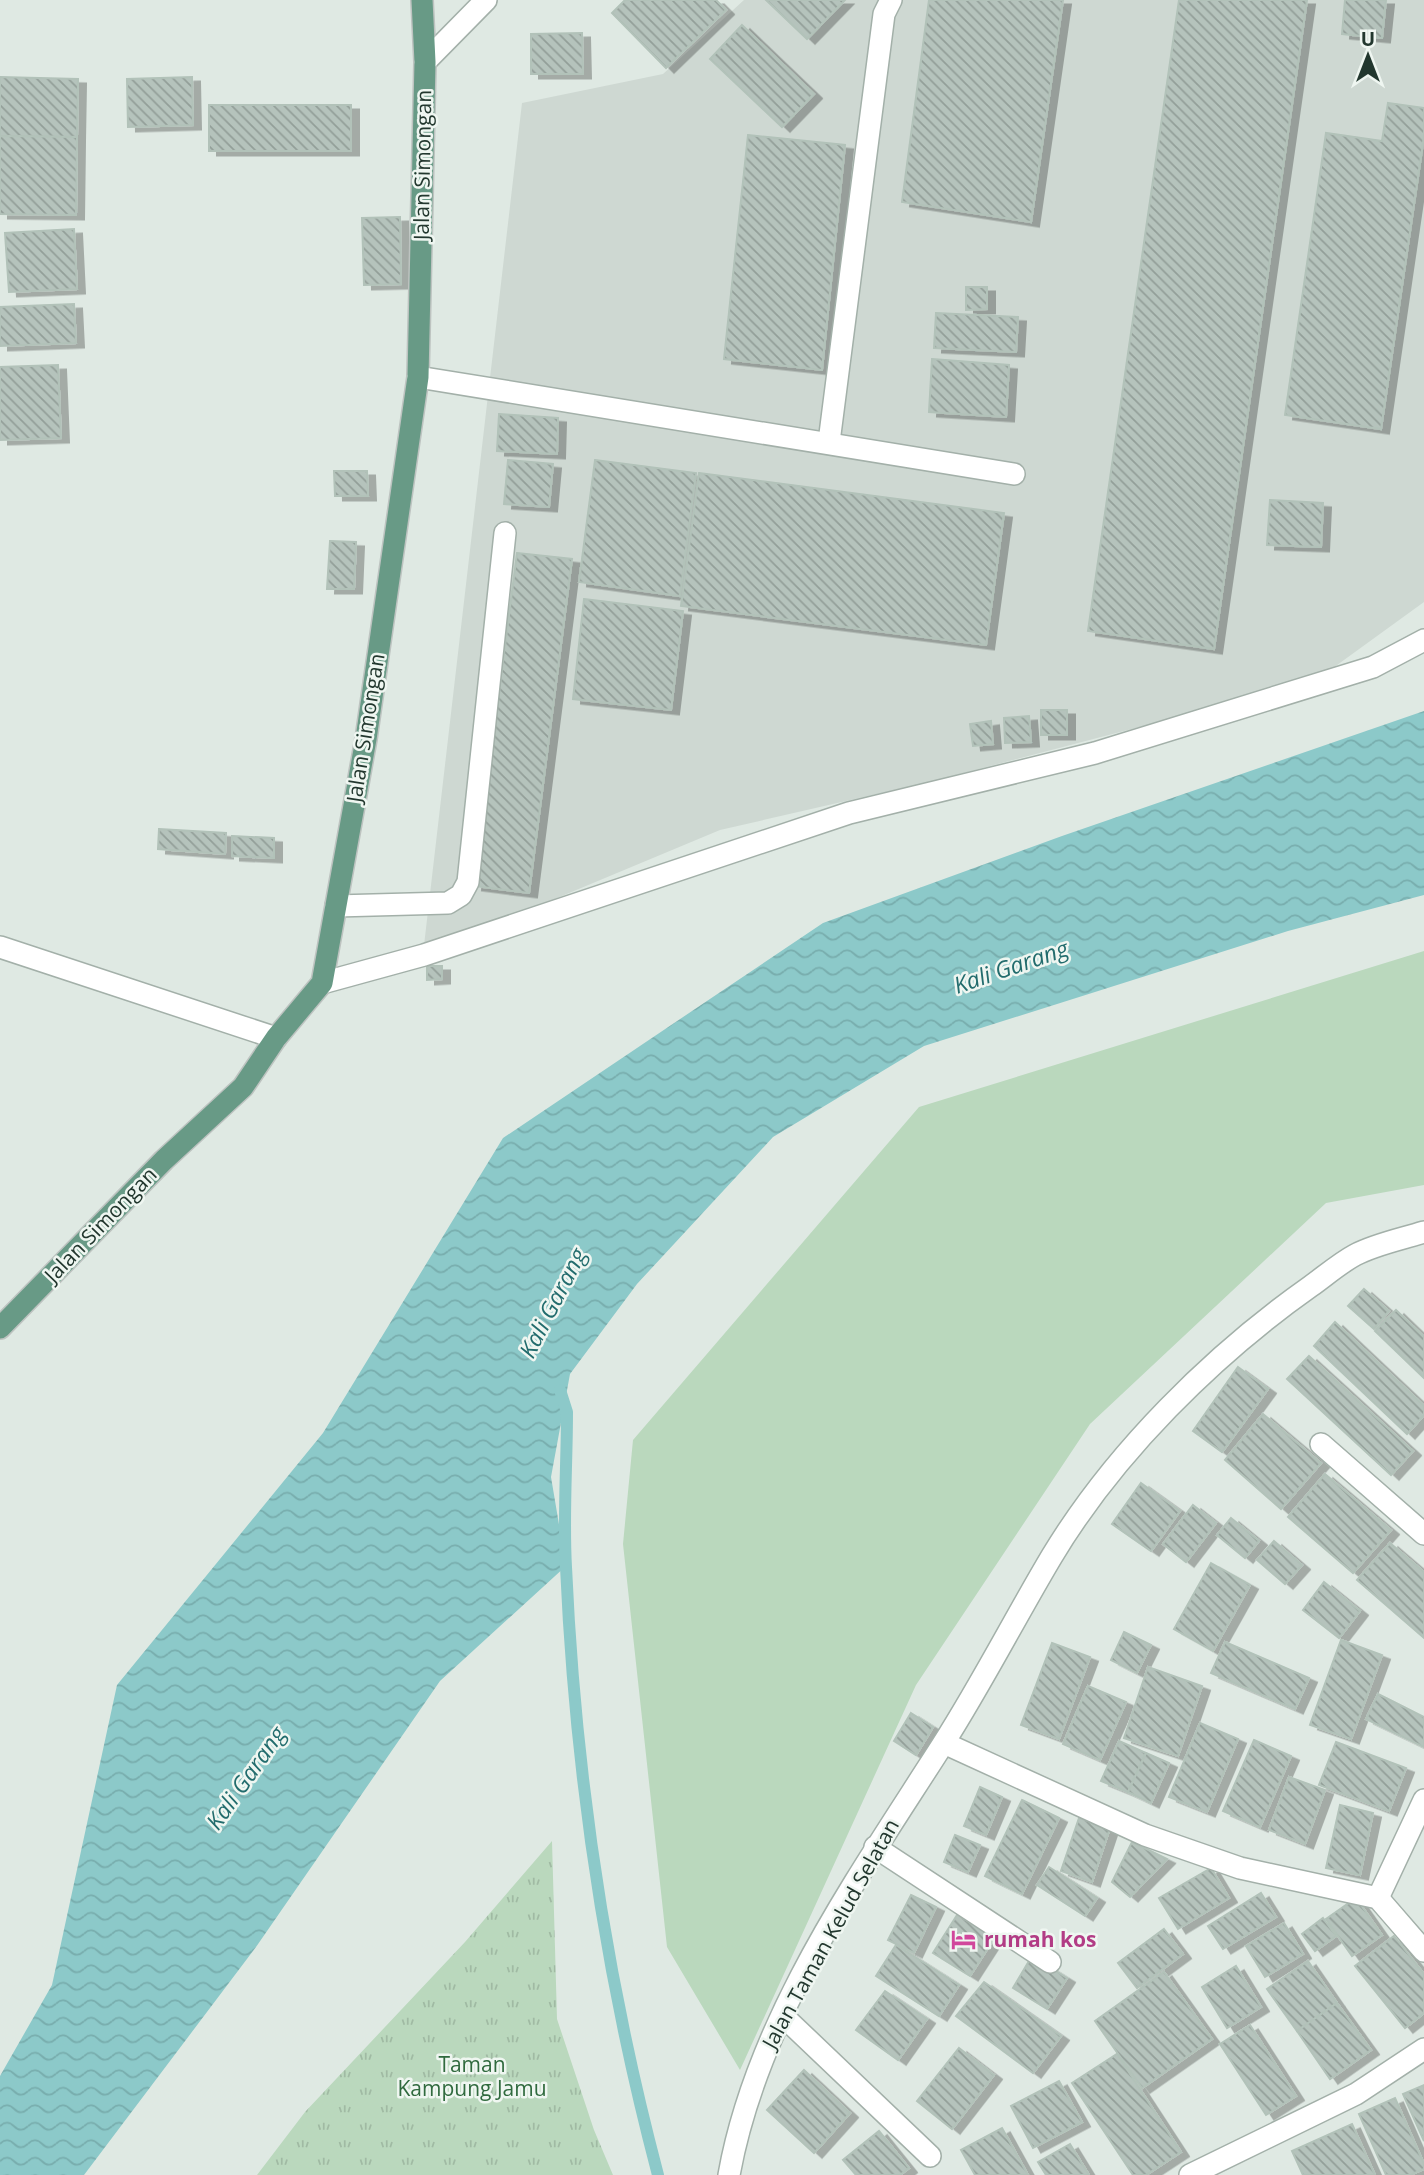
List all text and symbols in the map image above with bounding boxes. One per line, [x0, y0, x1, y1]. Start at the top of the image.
north arrow [1333, 21, 1403, 91]
text: U [1361, 26, 1375, 52]
street label: Jalan Simongan [407, 90, 437, 242]
street label: Jalan Simongan [339, 651, 391, 806]
water label: Kali Garang [949, 931, 1073, 1001]
street label: Jalan Simongan [37, 1161, 163, 1290]
water label: Kali Garang [511, 1241, 594, 1363]
water label: Kali Garang [198, 1718, 293, 1836]
street label: Jalan Taman Kelud Selatan [754, 1814, 905, 2055]
place label: rumah kos [984, 1925, 1096, 1953]
hotel icon: rumah kos [950, 1926, 978, 1954]
park label: Taman Kampung Jamu [397, 2050, 547, 2102]

